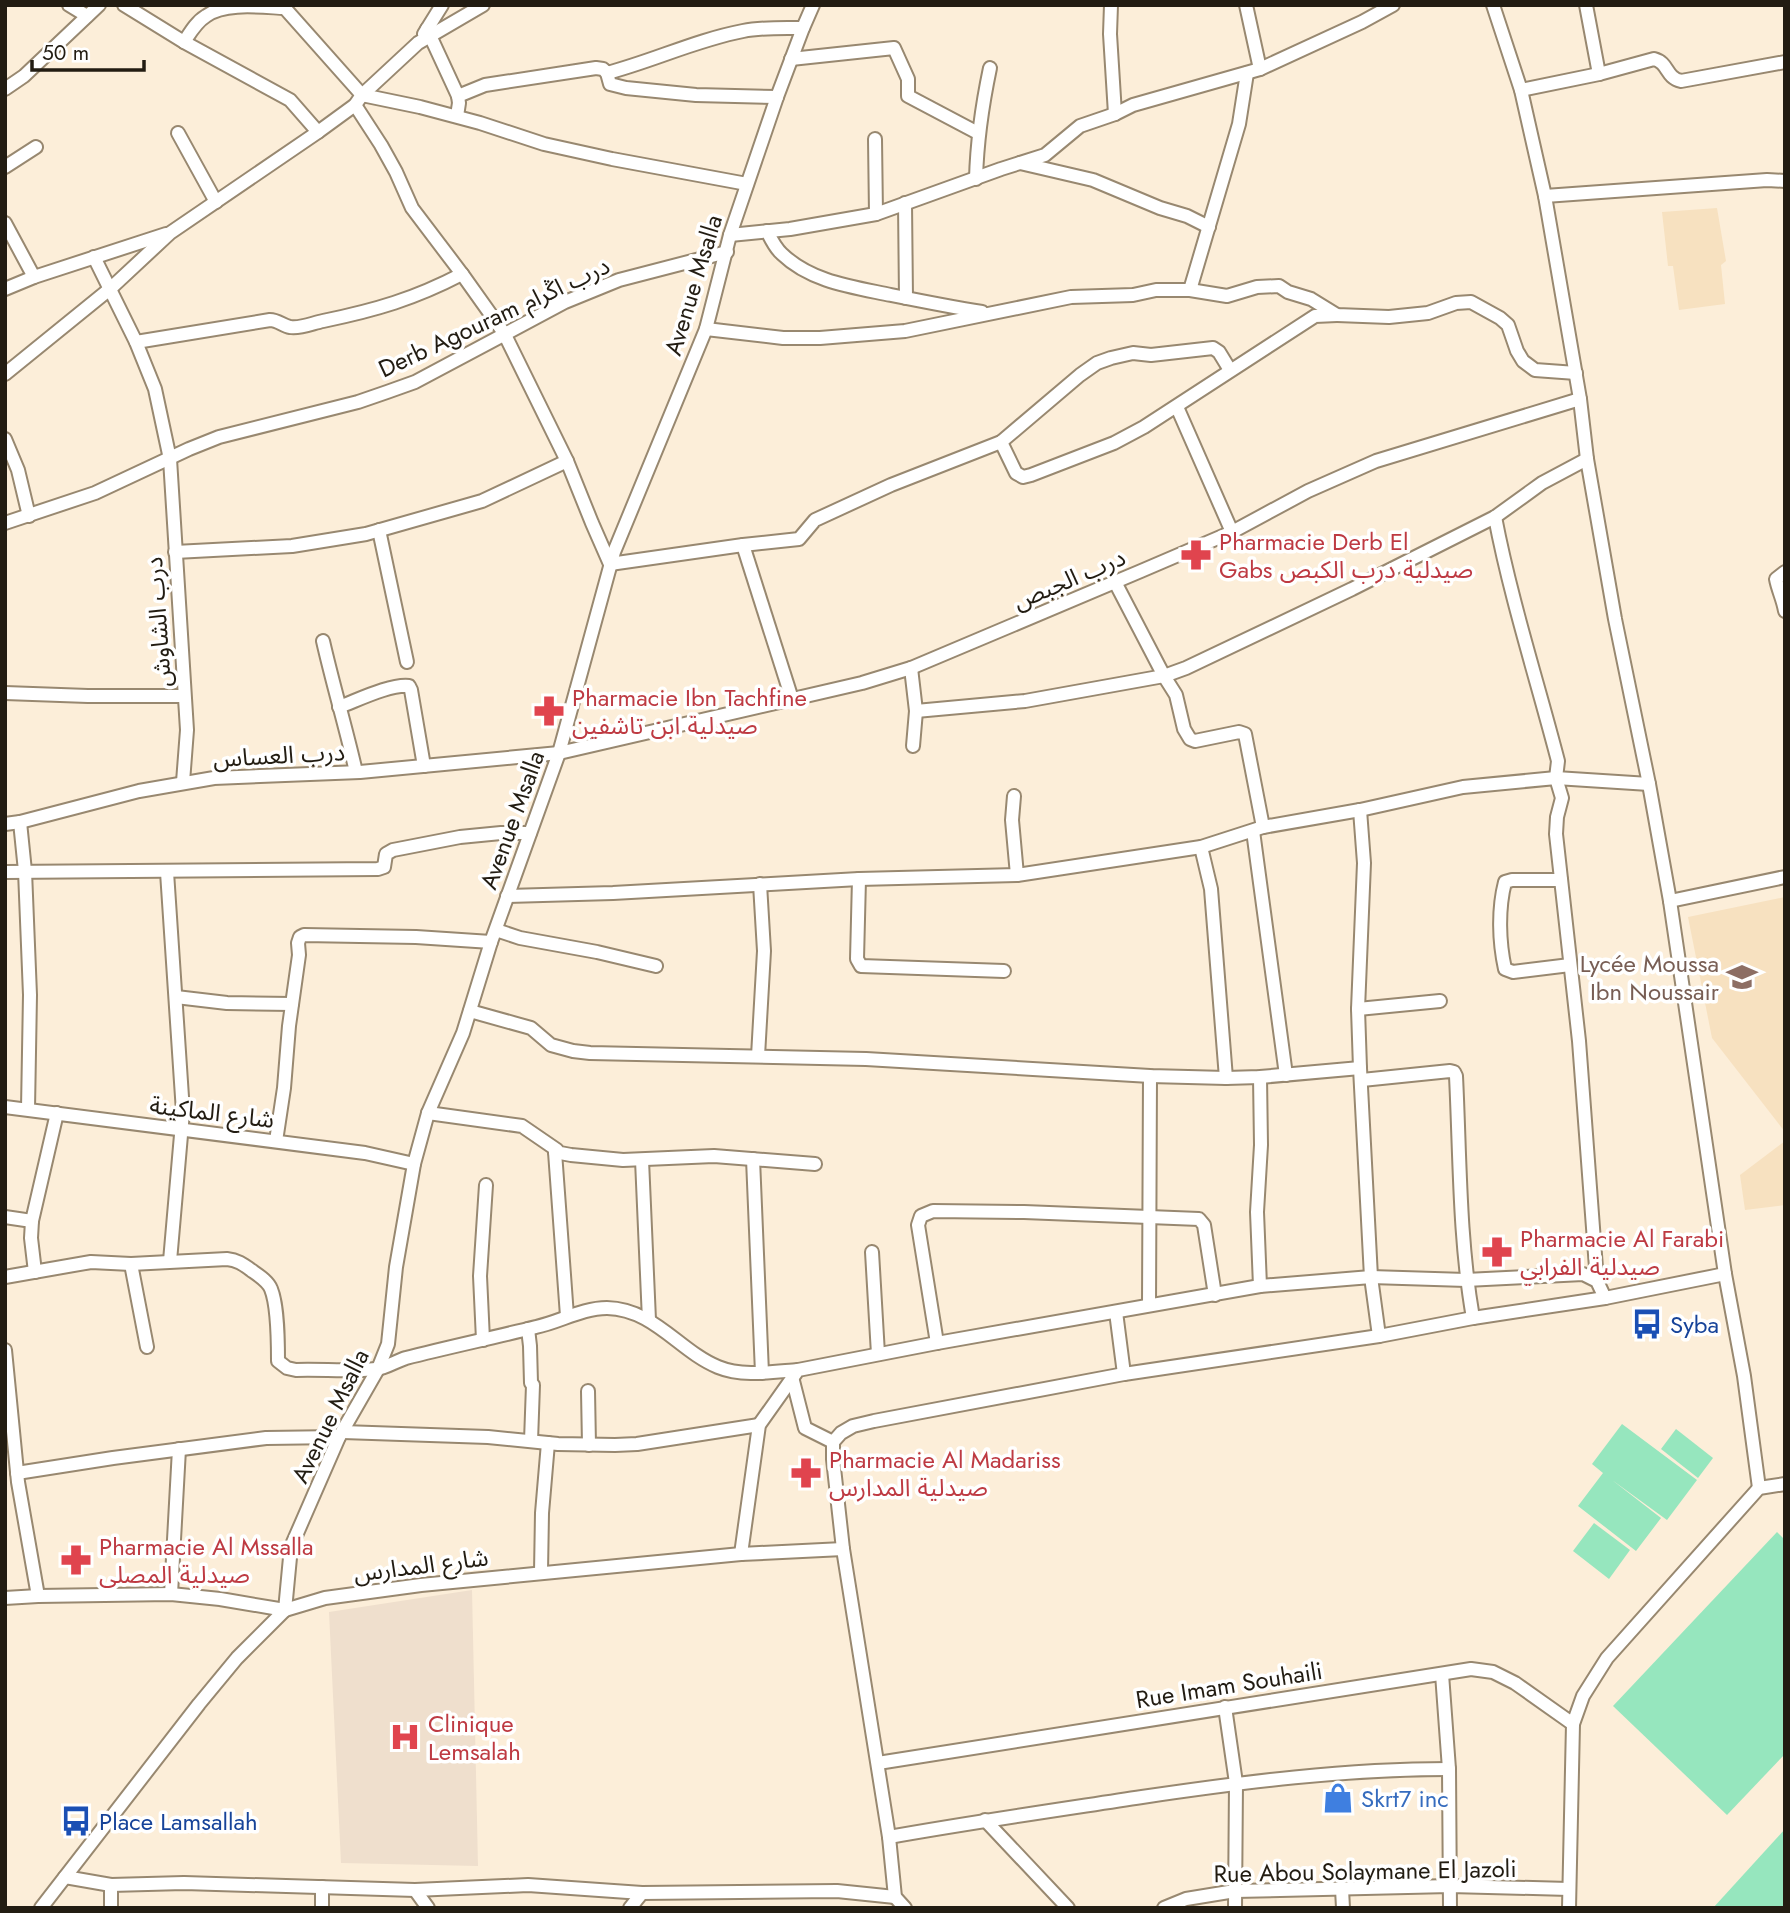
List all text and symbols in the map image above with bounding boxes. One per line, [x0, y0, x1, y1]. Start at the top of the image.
scale bar [32, 28, 144, 72]
text: 50 m [42, 38, 89, 68]
street label: Avenue Msalla [655, 210, 731, 360]
street label: Derb Agouram درب اڭرام [372, 248, 616, 387]
place label: Pharmacie Derb El Gabs صيدلية درب الكبص [1219, 524, 1473, 587]
pharmacy icon: Pharmacie Derb El Gabs صيدلية درب الكبص [1179, 538, 1213, 572]
street label: درب الجبص [1007, 540, 1131, 618]
street label: درب الشاوش [136, 556, 180, 688]
place label: Pharmacie Ibn Tachfine صيدلية ابن تاشفين [572, 680, 807, 743]
pharmacy icon: Pharmacie Ibn Tachfine صيدلية ابن تاشفين [532, 694, 566, 728]
street label: درب العساس [212, 734, 346, 776]
street label: Avenue Msalla [471, 746, 553, 894]
place label: Lycée Moussa Ibn Noussair [1580, 946, 1720, 1009]
school or university icon: Lycée Moussa Ibn Noussair [1725, 960, 1759, 994]
street label: شارع الماكينة [148, 1087, 276, 1137]
place label: Pharmacie Al Farabi صيدلية الفرابي [1520, 1221, 1724, 1285]
pharmacy icon: Pharmacie Al Farabi صيدلية الفرابي [1480, 1235, 1514, 1269]
bus stop icon: Syba [1630, 1307, 1664, 1341]
place label: Syba [1670, 1307, 1719, 1342]
street label: Avenue Msalla [282, 1343, 378, 1489]
place label: Pharmacie Al Madariss صيدلية المدارس [829, 1442, 1061, 1505]
pharmacy icon: Pharmacie Al Madariss صيدلية المدارس [789, 1456, 823, 1490]
place label: Pharmacie Al Mssalla صيدلية المصلى [99, 1529, 314, 1592]
street label: شارع المدارس [352, 1539, 490, 1591]
pharmacy icon: Pharmacie Al Mssalla صيدلية المصلى [59, 1543, 93, 1577]
street label: Rue Imam Souhaili [1133, 1653, 1325, 1717]
place label: Clinique Lemsalah [428, 1706, 521, 1769]
hospital icon: Clinique Lemsalah [388, 1720, 422, 1754]
shop icon: Skrt7 inc [1321, 1781, 1355, 1815]
place label: Skrt7 inc [1361, 1781, 1449, 1816]
bus stop icon: Place Lamsallah [59, 1804, 93, 1838]
place label: Place Lamsallah [99, 1804, 258, 1839]
street label: Rue Abou Solaymane El Jazoli [1213, 1851, 1517, 1891]

